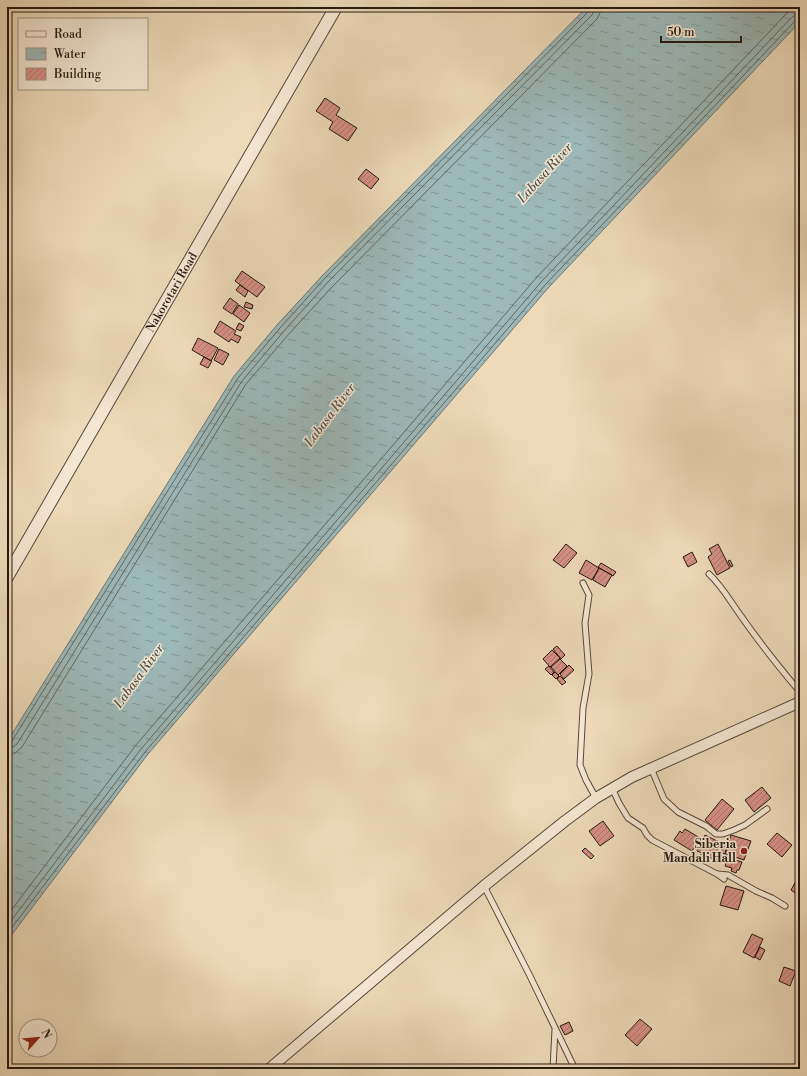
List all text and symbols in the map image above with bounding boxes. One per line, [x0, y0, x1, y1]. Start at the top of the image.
legend [18, 18, 148, 90]
scale bar [661, 18, 741, 44]
text: 50 m [667, 25, 695, 40]
text: Road [54, 27, 82, 42]
text: Water [53, 47, 86, 62]
text: Building [53, 67, 102, 82]
water label: Labasa River [513, 139, 576, 207]
street label: Nakorotari Road [143, 249, 200, 335]
water label: Labasa River [300, 380, 359, 451]
water label: Labasa River [110, 641, 168, 712]
place label: Siberia Mandali Hall [663, 837, 737, 866]
marker: Siberia Mandali Hall [739, 846, 749, 856]
north arrow [18, 1018, 58, 1058]
text: N [38, 1027, 54, 1041]

